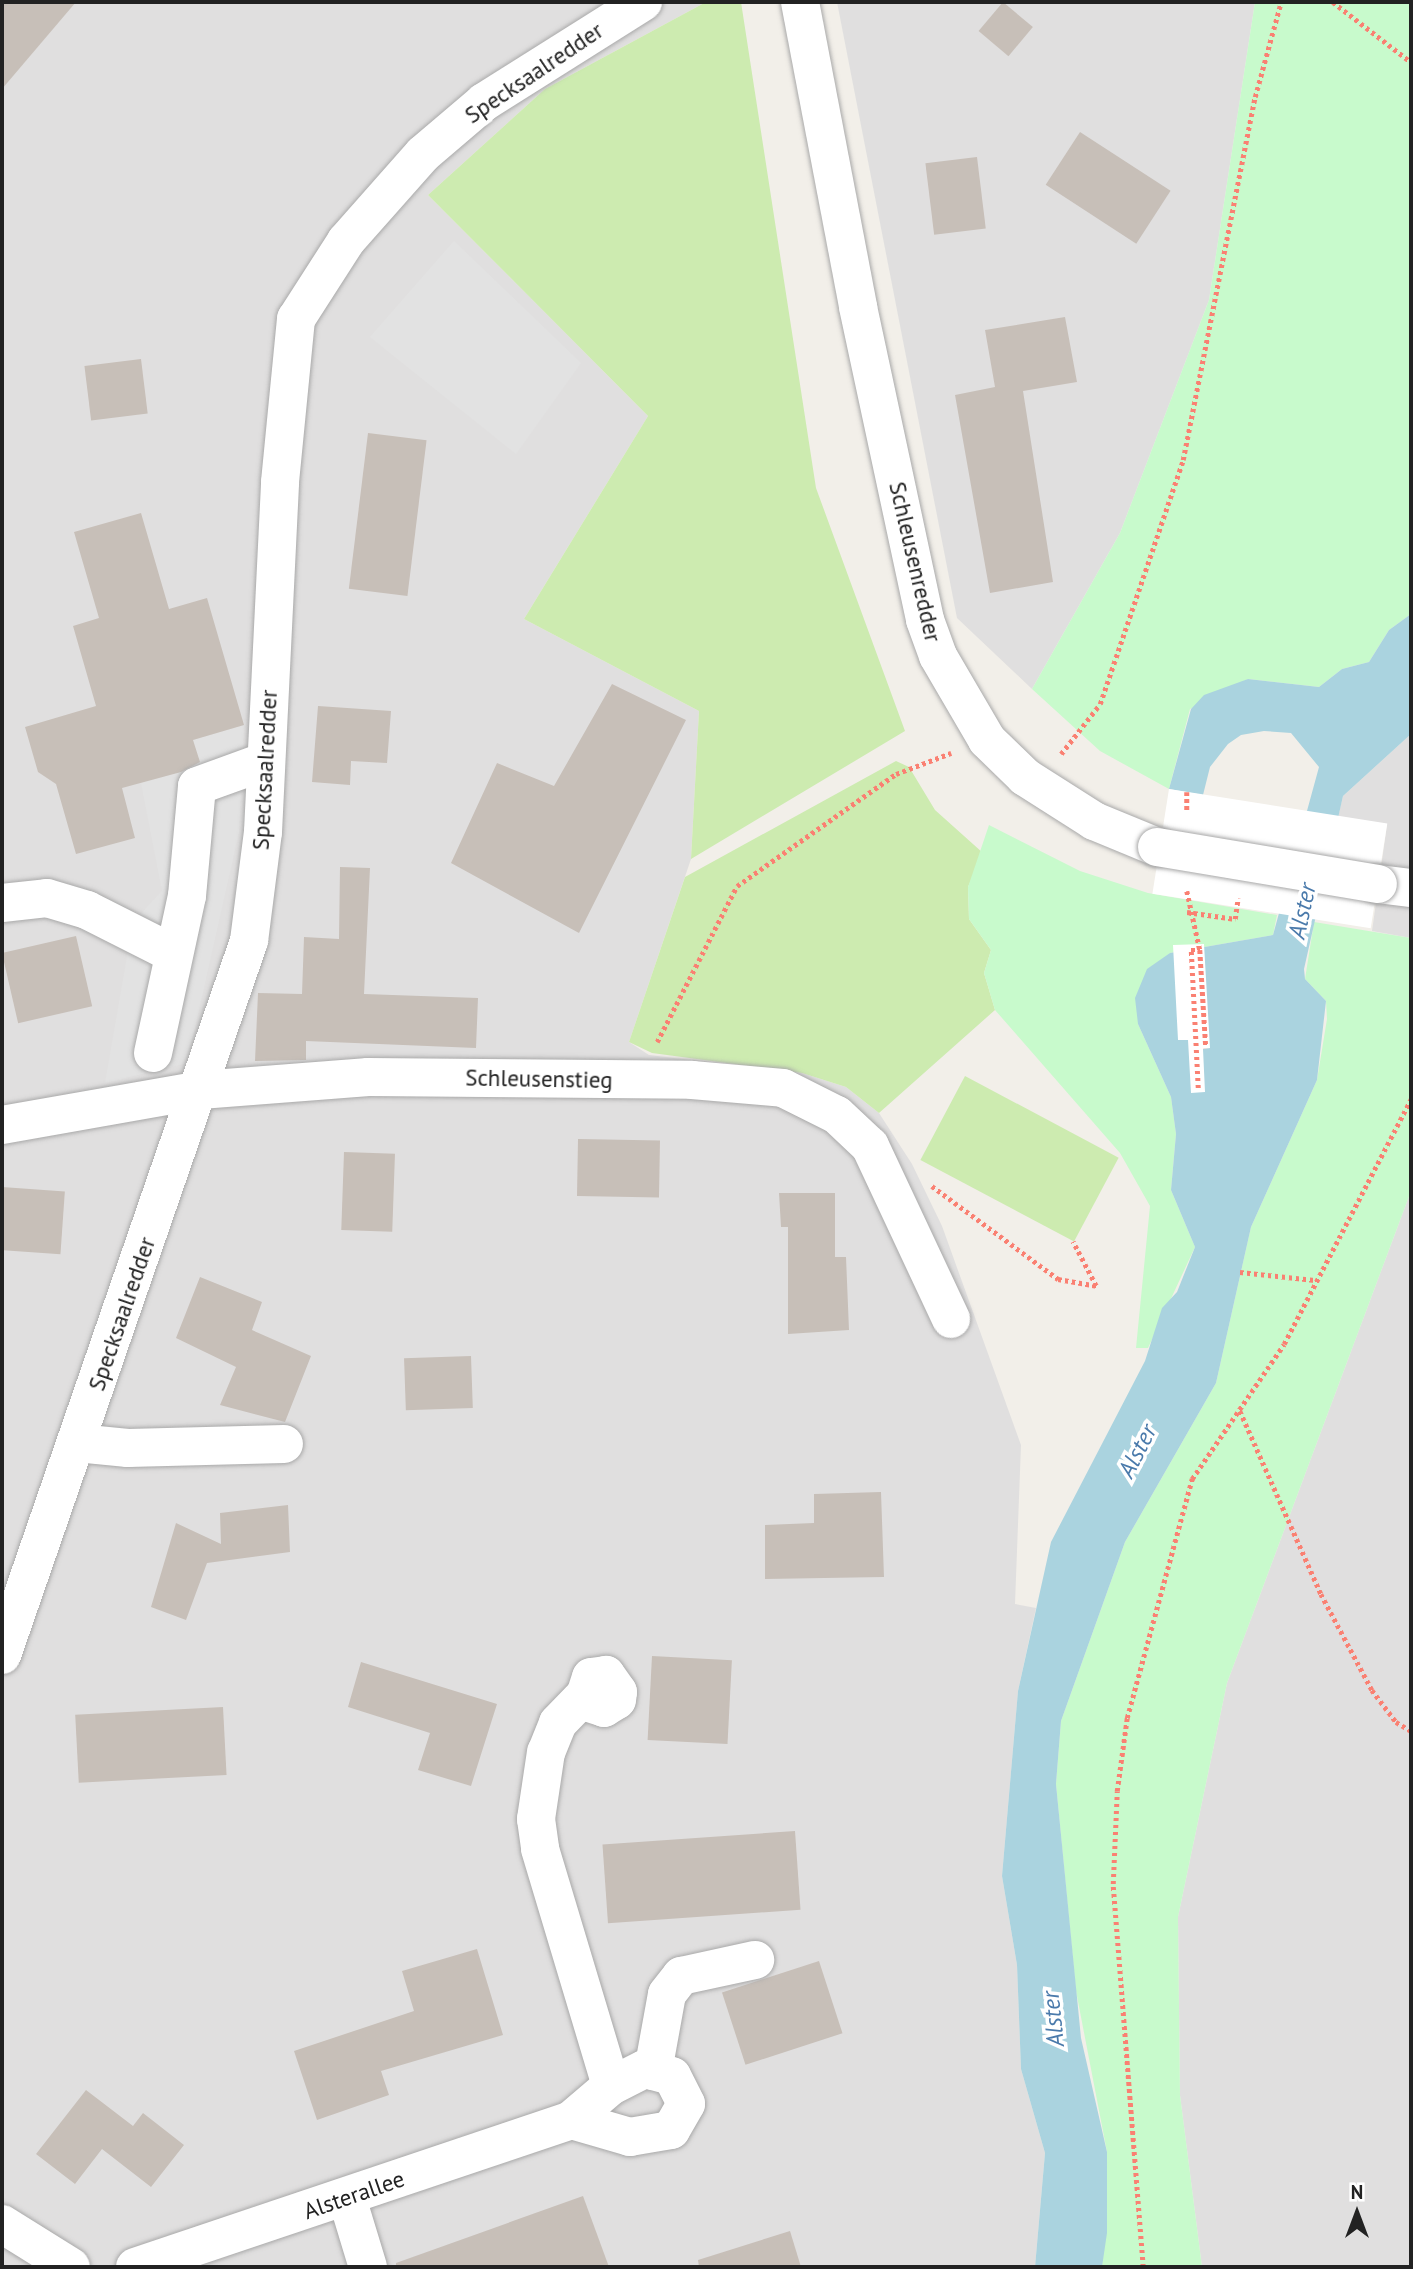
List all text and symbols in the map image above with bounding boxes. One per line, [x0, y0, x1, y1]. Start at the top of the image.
street label: Specksaalredder [460, 17, 608, 129]
street label: Schleusenredder [883, 479, 947, 645]
street label: Specksaalredder [247, 689, 283, 851]
water label: Alster [1282, 881, 1322, 941]
street label: Schleusenstieg [465, 1064, 613, 1094]
street label: Specksaalredder [83, 1234, 161, 1394]
water label: Alster [1111, 1420, 1163, 1482]
water label: Alster [1036, 1990, 1070, 2048]
street label: Alsterallee [300, 2165, 408, 2225]
north arrow [1322, 2178, 1392, 2248]
text: N [1351, 2180, 1363, 2204]

